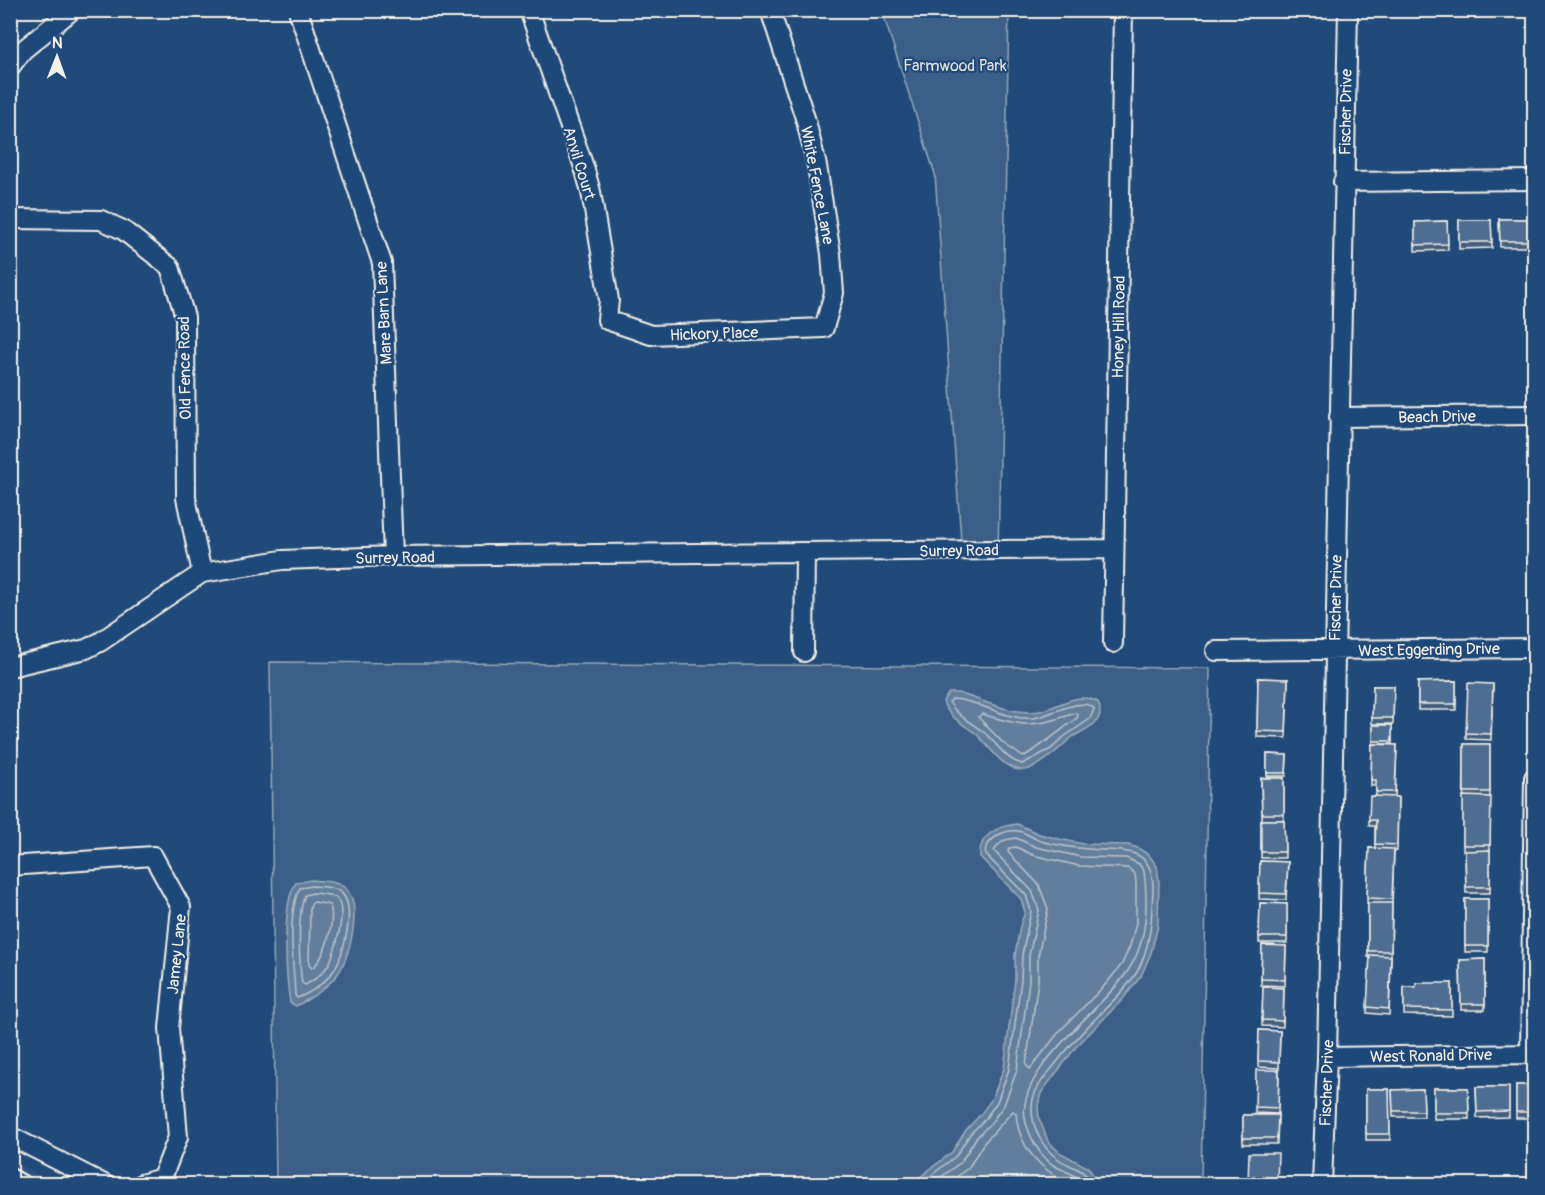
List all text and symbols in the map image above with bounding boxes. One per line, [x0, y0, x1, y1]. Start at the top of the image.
north arrow [27, 27, 87, 87]
text: N [52, 33, 63, 53]
park label: Farmwood Park [903, 56, 1007, 76]
street label: Fischer Drive [1335, 68, 1357, 155]
street label: Anvil Court [558, 124, 600, 203]
street label: White Fence Lane [796, 124, 838, 246]
street label: Mare Barn Lane [371, 261, 397, 365]
street label: Honey Hill Road [1108, 275, 1130, 379]
street label: Old Fence Road [174, 316, 196, 420]
street label: Hickory Place [669, 322, 759, 346]
street label: Beach Drive [1398, 406, 1476, 428]
street label: Surrey Road [919, 540, 999, 562]
street label: Surrey Road [355, 547, 435, 569]
street label: Fischer Drive [1325, 554, 1347, 641]
street label: West Eggerding Drive [1358, 639, 1500, 661]
street label: Jamey Lane [163, 913, 191, 995]
street label: Fischer Drive [1315, 1039, 1339, 1127]
street label: West Ronald Drive [1370, 1045, 1492, 1067]

